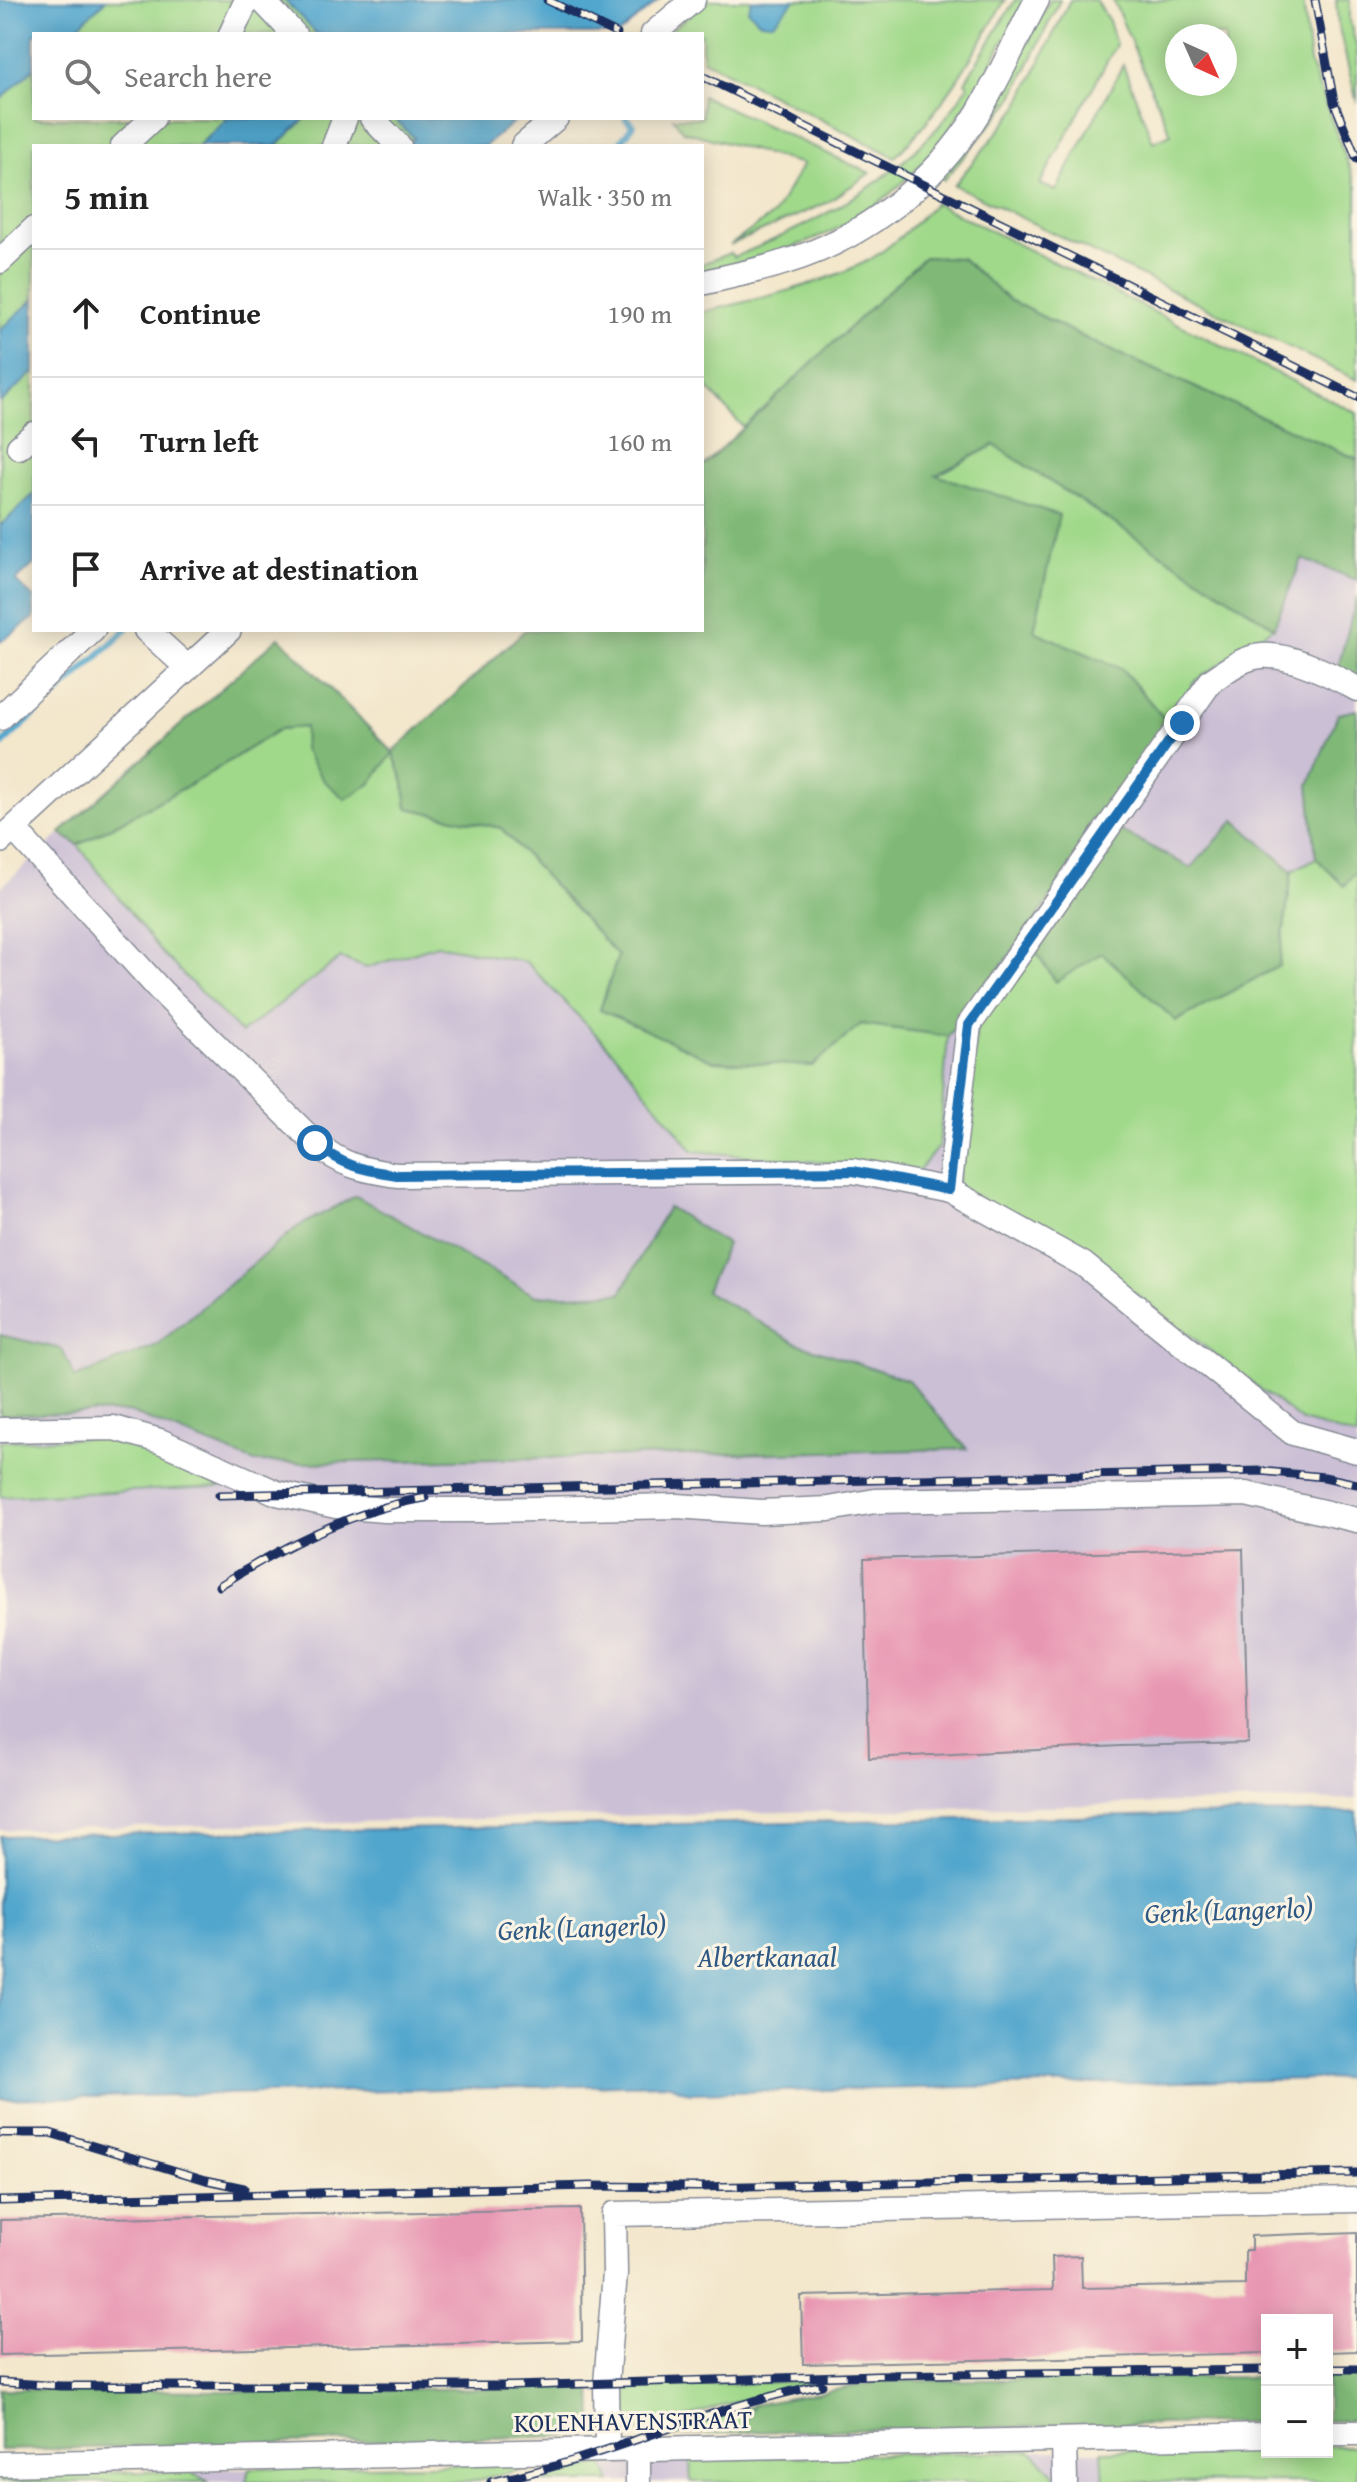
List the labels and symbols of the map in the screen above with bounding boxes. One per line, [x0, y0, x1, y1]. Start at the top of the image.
north arrow [1165, 24, 1237, 96]
route end [1164, 705, 1200, 741]
route start [297, 1125, 333, 1161]
water label: Genk (Langerlo) [1144, 1886, 1314, 1933]
water label: Genk (Langerlo) [497, 1903, 667, 1950]
water label: Albertkanaal [696, 1936, 837, 1977]
street label: KOLENHAVENSTRAAT [513, 2399, 753, 2442]

